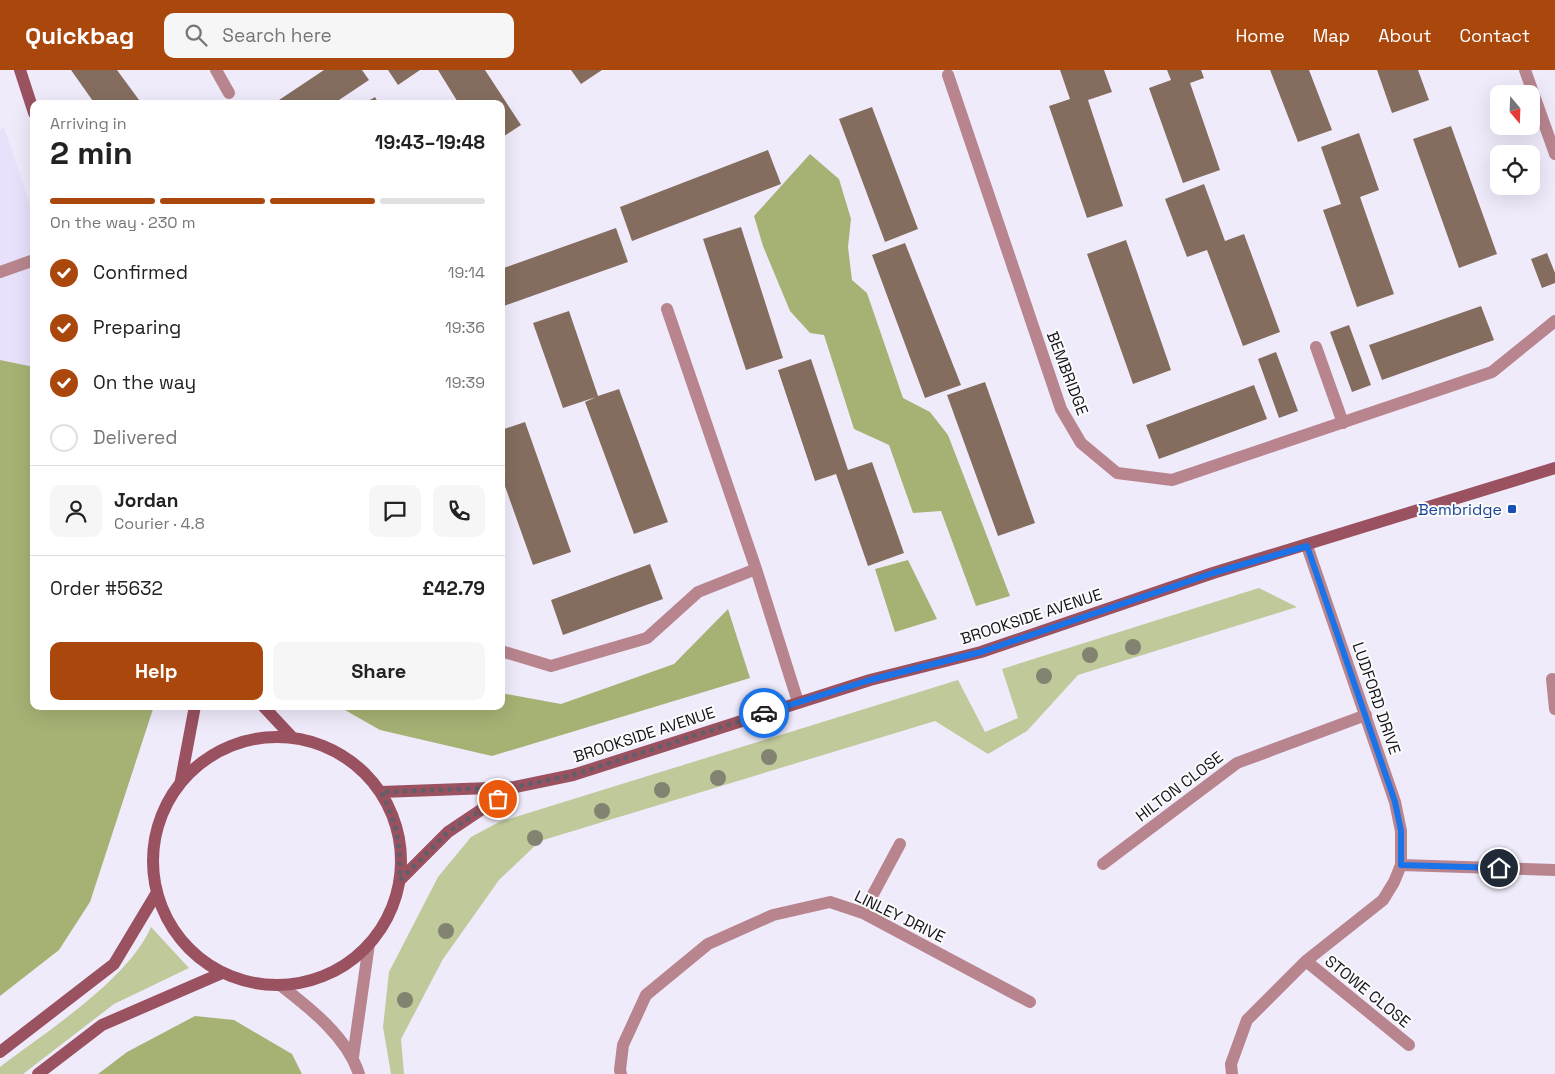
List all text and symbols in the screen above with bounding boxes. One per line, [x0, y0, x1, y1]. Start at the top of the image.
search box [164, 13, 514, 58]
text: Quickbag [25, 20, 134, 51]
icon: search [182, 21, 210, 49]
text: Search here [222, 23, 332, 48]
text: Home [1236, 24, 1285, 47]
text: Map [1313, 24, 1350, 47]
text: About [1378, 24, 1432, 47]
text: Contact [1460, 24, 1530, 47]
north arrow [1490, 85, 1540, 135]
map controls [1490, 85, 1540, 195]
text: Arriving in [50, 113, 127, 134]
text: 19:43–19:48 [375, 130, 485, 155]
text: 2 min [50, 133, 133, 173]
button: locate [1490, 145, 1540, 195]
text: On the way · 230 m [50, 212, 195, 233]
icon: check [50, 259, 78, 287]
text: Confirmed [93, 260, 188, 285]
text: 19:14 [448, 262, 485, 283]
icon: check [50, 314, 78, 342]
text: Preparing [93, 315, 181, 340]
text: 19:36 [445, 317, 485, 338]
street label: BEMBRIDGE [1042, 328, 1093, 418]
icon: check [50, 369, 78, 397]
text: On the way [93, 370, 196, 395]
text: 19:39 [445, 372, 485, 393]
text: Delivered [93, 425, 178, 450]
button: person [50, 485, 102, 537]
button: chat [369, 485, 421, 537]
button: phone [433, 485, 485, 537]
text: Jordan [114, 488, 179, 513]
place label: Bembridge [1418, 499, 1502, 520]
marker: Bembridge [1506, 503, 1518, 515]
text: Courier · 4.8 [114, 513, 205, 534]
text: Order #5632 [50, 576, 163, 601]
text: £42.79 [422, 576, 485, 601]
street label: BROOKSIDE AVENUE [958, 584, 1105, 649]
street label: LUDFORD DRIVE [1348, 639, 1406, 757]
button: Help [50, 642, 263, 700]
button: Share [273, 642, 485, 700]
courier [739, 688, 789, 738]
icon: car [750, 699, 778, 727]
street label: BROOKSIDE AVENUE [571, 702, 718, 767]
street label: HILTON CLOSE [1131, 747, 1227, 826]
pin [477, 778, 519, 820]
icon: bag [484, 785, 512, 813]
pin [1478, 847, 1520, 889]
icon: home [1485, 854, 1513, 882]
street label: LINLEY DRIVE [851, 885, 949, 947]
street label: STOWE CLOSE [1321, 950, 1415, 1032]

